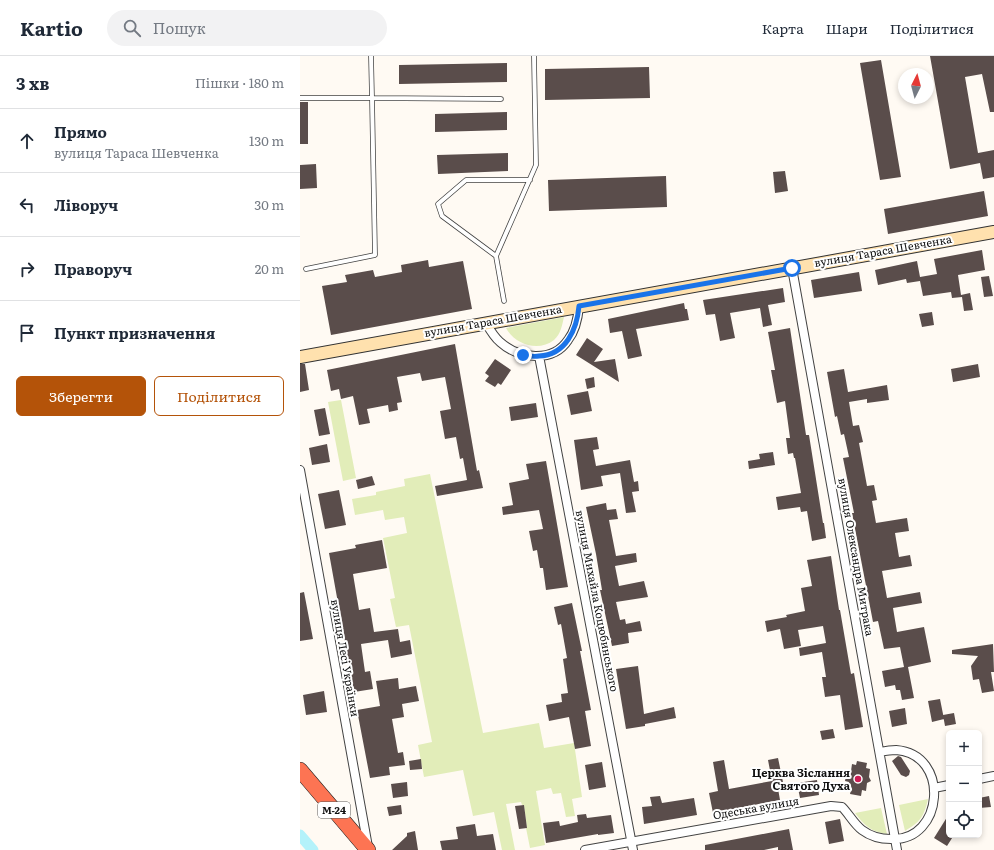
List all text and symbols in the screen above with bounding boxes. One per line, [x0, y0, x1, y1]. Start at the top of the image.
search box [107, 10, 387, 46]
text: Kartio [20, 14, 83, 42]
text: Пошук [153, 16, 206, 39]
icon: search [121, 17, 143, 39]
text: Карта [762, 18, 804, 38]
text: Шари [826, 18, 868, 38]
text: Поділитися [890, 18, 974, 38]
north arrow [898, 68, 934, 104]
text: 3 хв [16, 70, 49, 95]
text: Пішки · 180 m [195, 73, 284, 92]
text: Прямо [54, 120, 107, 143]
icon: ahead [16, 130, 38, 152]
text: 130 m [249, 131, 284, 150]
text: вулиця Тараса Шевченка [54, 143, 219, 162]
text: Ліворуч [54, 193, 118, 216]
icon: left [16, 194, 38, 216]
text: 30 m [254, 195, 284, 214]
street label: вулиця Тараса Шевченка [813, 230, 953, 270]
text: Праворуч [54, 257, 132, 280]
icon: right [16, 258, 38, 280]
text: 20 m [255, 259, 284, 278]
route start [783, 259, 801, 277]
street label: вулиця Тараса Шевченка [423, 300, 563, 340]
text: Пункт призначення [54, 321, 215, 344]
icon: arrive [16, 322, 38, 344]
route end [514, 346, 532, 364]
button: Зберегти [16, 376, 146, 416]
button: Поділитися [154, 376, 284, 416]
street label: вулиця Олександра Митрака [835, 477, 879, 637]
street label: вулиця Михайла Коцюбинського [573, 509, 623, 693]
street label: вулиця Лесі Українки [328, 598, 364, 718]
map controls [946, 730, 982, 838]
button: + [946, 730, 982, 766]
place label: Церква Зіслання Святого Духа [752, 764, 851, 793]
button: − [946, 766, 982, 802]
marker: Церква Зіслання Святого Духа [853, 774, 863, 784]
street label: Одеська вулиця [712, 792, 801, 822]
road number: М-24 [318, 802, 350, 818]
button: locate [946, 802, 982, 838]

